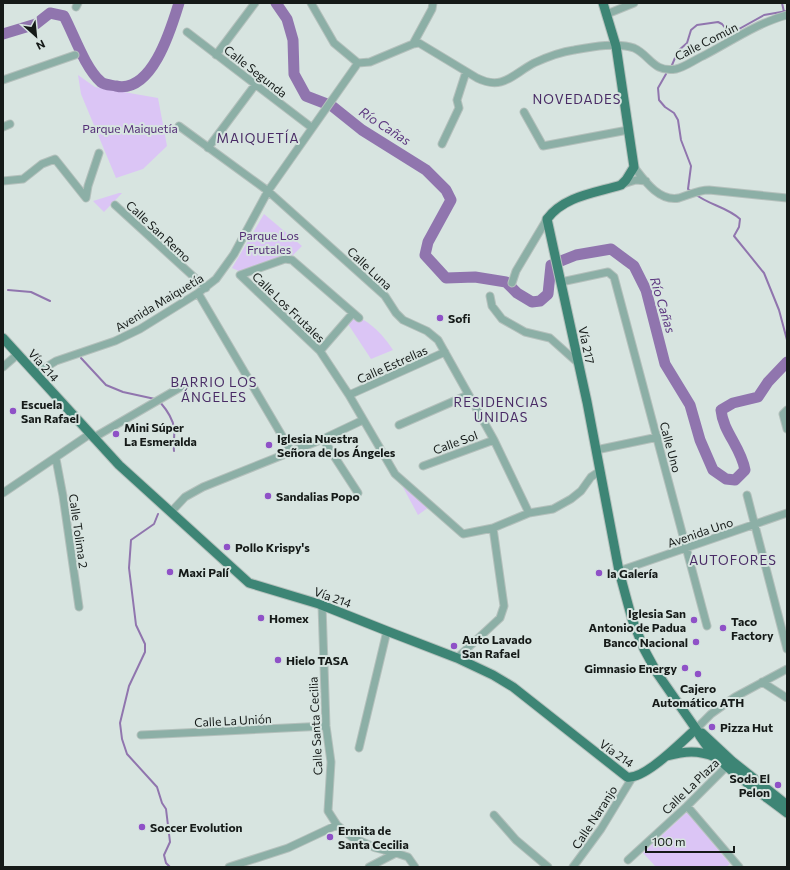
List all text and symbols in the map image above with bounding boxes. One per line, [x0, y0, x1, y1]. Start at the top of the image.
north arrow [16, 16, 56, 56]
street label: Calle Común [672, 19, 740, 63]
text: N [34, 38, 47, 53]
street label: Calle Segunda [222, 42, 290, 100]
district label: NOVEDADES [533, 91, 621, 107]
water label: Río Cañas [356, 103, 414, 149]
park label: Parque Maiquetía [82, 121, 178, 135]
district label: MAIQUETÍA [217, 129, 299, 146]
street label: Calle San Remo [124, 197, 194, 265]
park label: Parque Los Frutales [239, 228, 299, 256]
street label: Calle Luna [345, 244, 395, 292]
street label: Calle Los Frutales [250, 269, 328, 345]
street label: Avenida Maiquetía [112, 270, 206, 334]
water label: Río Cañas [647, 275, 679, 335]
place label: Sofi [448, 311, 471, 325]
marker: Sofi [435, 313, 445, 323]
street label: Vía 217 [576, 325, 598, 365]
street label: Calle Estrellas [355, 342, 429, 386]
street label: Vía 214 [26, 346, 62, 384]
district label: BARRIO LOS ÁNGELES [171, 374, 257, 405]
district label: RESIDENCIAS UNIDAS [454, 394, 548, 425]
place label: Escuela San Rafael [21, 397, 79, 425]
marker: Escuela San Rafael [8, 406, 18, 416]
place label: Mini Súper La Esmeralda [124, 420, 197, 448]
street label: Calle Uno [658, 420, 684, 474]
street label: Calle Sol [431, 427, 479, 457]
marker: Mini Súper La Esmeralda [111, 429, 121, 439]
place label: Iglesia Nuestra Señora de los Ángeles [277, 431, 396, 459]
marker: Iglesia Nuestra Señora de los Ángeles [264, 440, 274, 450]
place label: Sandalias Popo [276, 489, 360, 503]
marker: Sandalias Popo [263, 491, 273, 501]
street label: Calle Tolima 2 [67, 493, 91, 569]
street label: Avenida Uno [665, 514, 735, 550]
place label: Pollo Krispy's [235, 540, 310, 554]
marker: Pollo Krispy's [222, 542, 232, 552]
district label: AUTOFORES [689, 552, 777, 568]
place label: Maxi Palí [178, 565, 230, 579]
place label: la Galería [607, 566, 658, 580]
marker: Maxi Palí [165, 567, 175, 577]
marker: la Galería [594, 568, 604, 578]
street label: Vía 214 [312, 584, 354, 610]
place label: Iglesia San Antonio de Padua [589, 606, 686, 634]
place label: Homex [269, 611, 309, 625]
marker: Homex [256, 613, 266, 623]
place label: Taco Factory [731, 614, 774, 642]
marker: Iglesia San Antonio de Padua [689, 615, 699, 625]
marker: Taco Factory [718, 623, 728, 633]
place label: Auto Lavado San Rafael [462, 632, 532, 660]
place label: Banco Nacional [603, 635, 688, 649]
marker: Banco Nacional [691, 637, 701, 647]
marker: Auto Lavado San Rafael [449, 641, 459, 651]
place label: Hielo TASA [286, 653, 349, 667]
marker: Hielo TASA [273, 655, 283, 665]
place label: Gimnasio Energy [584, 661, 677, 675]
marker: Gimnasio Energy [680, 663, 690, 673]
marker: Cajero Automático ATH [693, 669, 703, 679]
street label: Calle Santa Cecilia [305, 676, 325, 776]
place label: Cajero Automático ATH [652, 681, 744, 709]
street label: Calle La Unión [194, 711, 272, 729]
place label: Pizza Hut [720, 720, 773, 734]
marker: Pizza Hut [707, 722, 717, 732]
street label: Vía 214 [597, 736, 637, 770]
street label: Calle La Plaza [659, 755, 721, 817]
place label: Soda El Pelon [730, 771, 770, 799]
marker: Soda El Pelon [773, 780, 783, 790]
street label: Calle Naranjo [568, 783, 620, 851]
place label: Soccer Evolution [150, 820, 243, 834]
marker: Soccer Evolution [137, 822, 147, 832]
place label: Ermita de Santa Cecilia [338, 823, 409, 851]
scale bar [646, 828, 734, 854]
marker: Ermita de Santa Cecilia [325, 832, 335, 842]
text: 100 m [652, 834, 686, 848]

